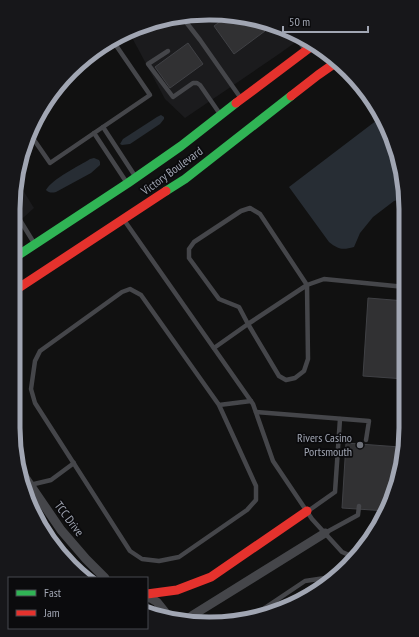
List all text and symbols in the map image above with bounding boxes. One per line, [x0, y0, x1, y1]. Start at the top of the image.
scale bar [283, 8, 368, 34]
text: 50 m [289, 14, 310, 29]
street label: Victory Boulevard [137, 143, 205, 199]
place label: Rivers Casino Portsmouth [297, 430, 352, 459]
marker: Rivers Casino Portsmouth [355, 440, 365, 450]
street label: TCC Drive [51, 498, 87, 539]
legend [8, 577, 148, 629]
text: Fast [44, 585, 62, 600]
text: Jam [43, 605, 60, 620]

